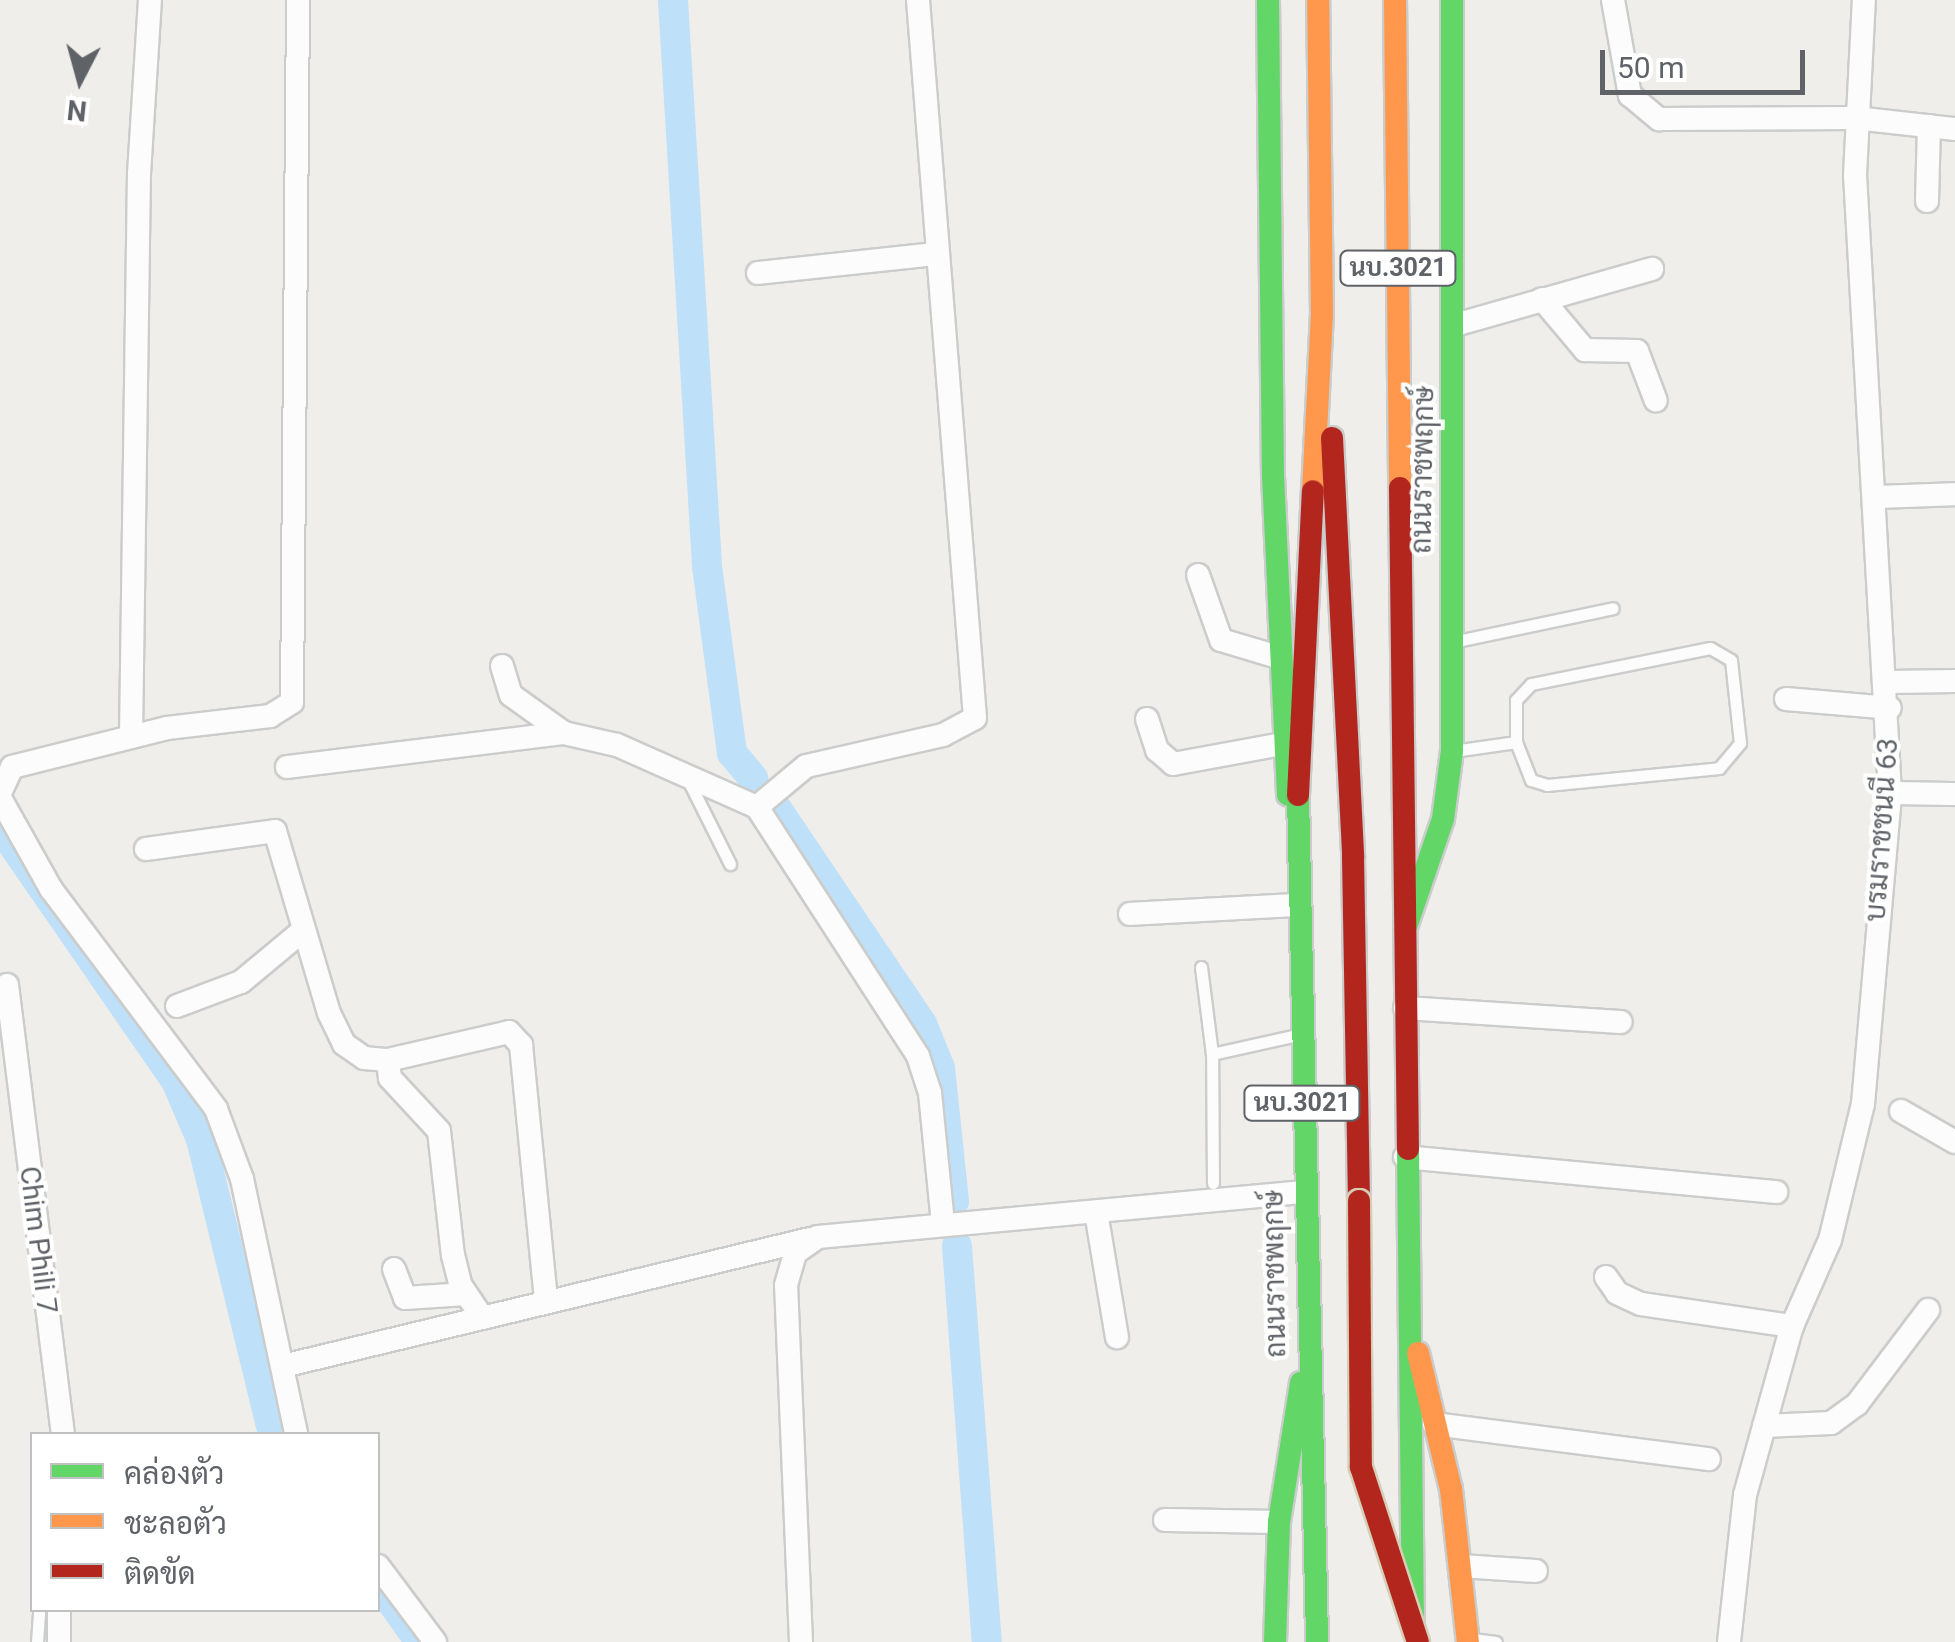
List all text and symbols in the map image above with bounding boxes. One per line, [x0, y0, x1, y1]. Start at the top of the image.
north arrow [30, 30, 130, 130]
scale bar [1605, 30, 1810, 92]
text: 50 m [1617, 50, 1684, 85]
text: N [65, 93, 88, 128]
road number: นบ.3021 [1338, 248, 1458, 288]
street label: ถนนราชพฤกษ์ [1405, 386, 1441, 554]
street label: บรมราชชนนี 63 [1859, 737, 1905, 923]
road number: นบ.3021 [1242, 1083, 1362, 1123]
street label: Chim Phili 7 [12, 1164, 64, 1316]
street label: ถนนราชพฤกษ์ [1257, 1190, 1293, 1358]
legend [30, 1432, 380, 1612]
text: คล่องตัว [124, 1456, 224, 1491]
text: ชะลอตัว [124, 1506, 227, 1541]
text: ติดขัด [124, 1556, 196, 1591]

